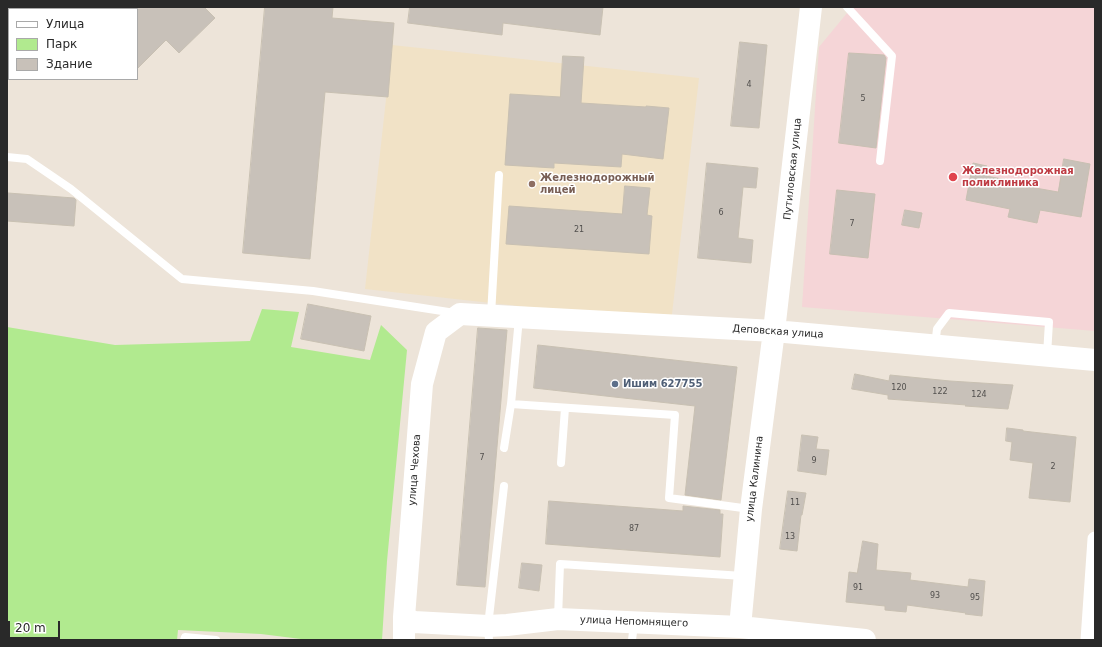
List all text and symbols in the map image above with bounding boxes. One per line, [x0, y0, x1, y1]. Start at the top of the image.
legend [8, 8, 138, 80]
text: Улица [46, 17, 84, 31]
text: Парк [46, 37, 77, 51]
text: Здание [46, 57, 92, 71]
house number: 4 [746, 80, 752, 90]
house number: 5 [860, 94, 866, 104]
street label: Путиловская улица [782, 117, 804, 221]
place label: Железнодорожная поликлиника [962, 165, 1074, 188]
marker: Железнодорожная поликлиника [947, 171, 959, 183]
place label: Железнодорожный лицей [540, 172, 655, 196]
marker: Железнодорожный лицей [527, 179, 537, 189]
house number: 6 [718, 208, 724, 218]
house number: 7 [849, 219, 855, 229]
house number: 21 [574, 225, 584, 235]
street label: Деповская улица [732, 323, 824, 341]
place label: Ишим 627755 [623, 378, 702, 390]
marker: Ишим 627755 [610, 379, 620, 389]
house number: 120 [891, 383, 907, 393]
house number: 122 [932, 387, 948, 397]
house number: 124 [971, 390, 987, 400]
street label: улица Чехова [407, 434, 423, 506]
street label: улица Калинина [744, 435, 766, 523]
house number: 7 [479, 453, 485, 463]
house number: 9 [811, 456, 817, 466]
house number: 2 [1050, 462, 1056, 472]
house number: 11 [790, 498, 800, 508]
house number: 87 [629, 524, 639, 534]
house number: 13 [785, 532, 795, 542]
house number: 91 [853, 583, 863, 593]
house number: 93 [930, 591, 940, 601]
house number: 95 [970, 593, 980, 603]
scale bar [10, 613, 62, 639]
street label: улица Непомнящего [580, 614, 688, 630]
text: 20 m [15, 621, 46, 635]

